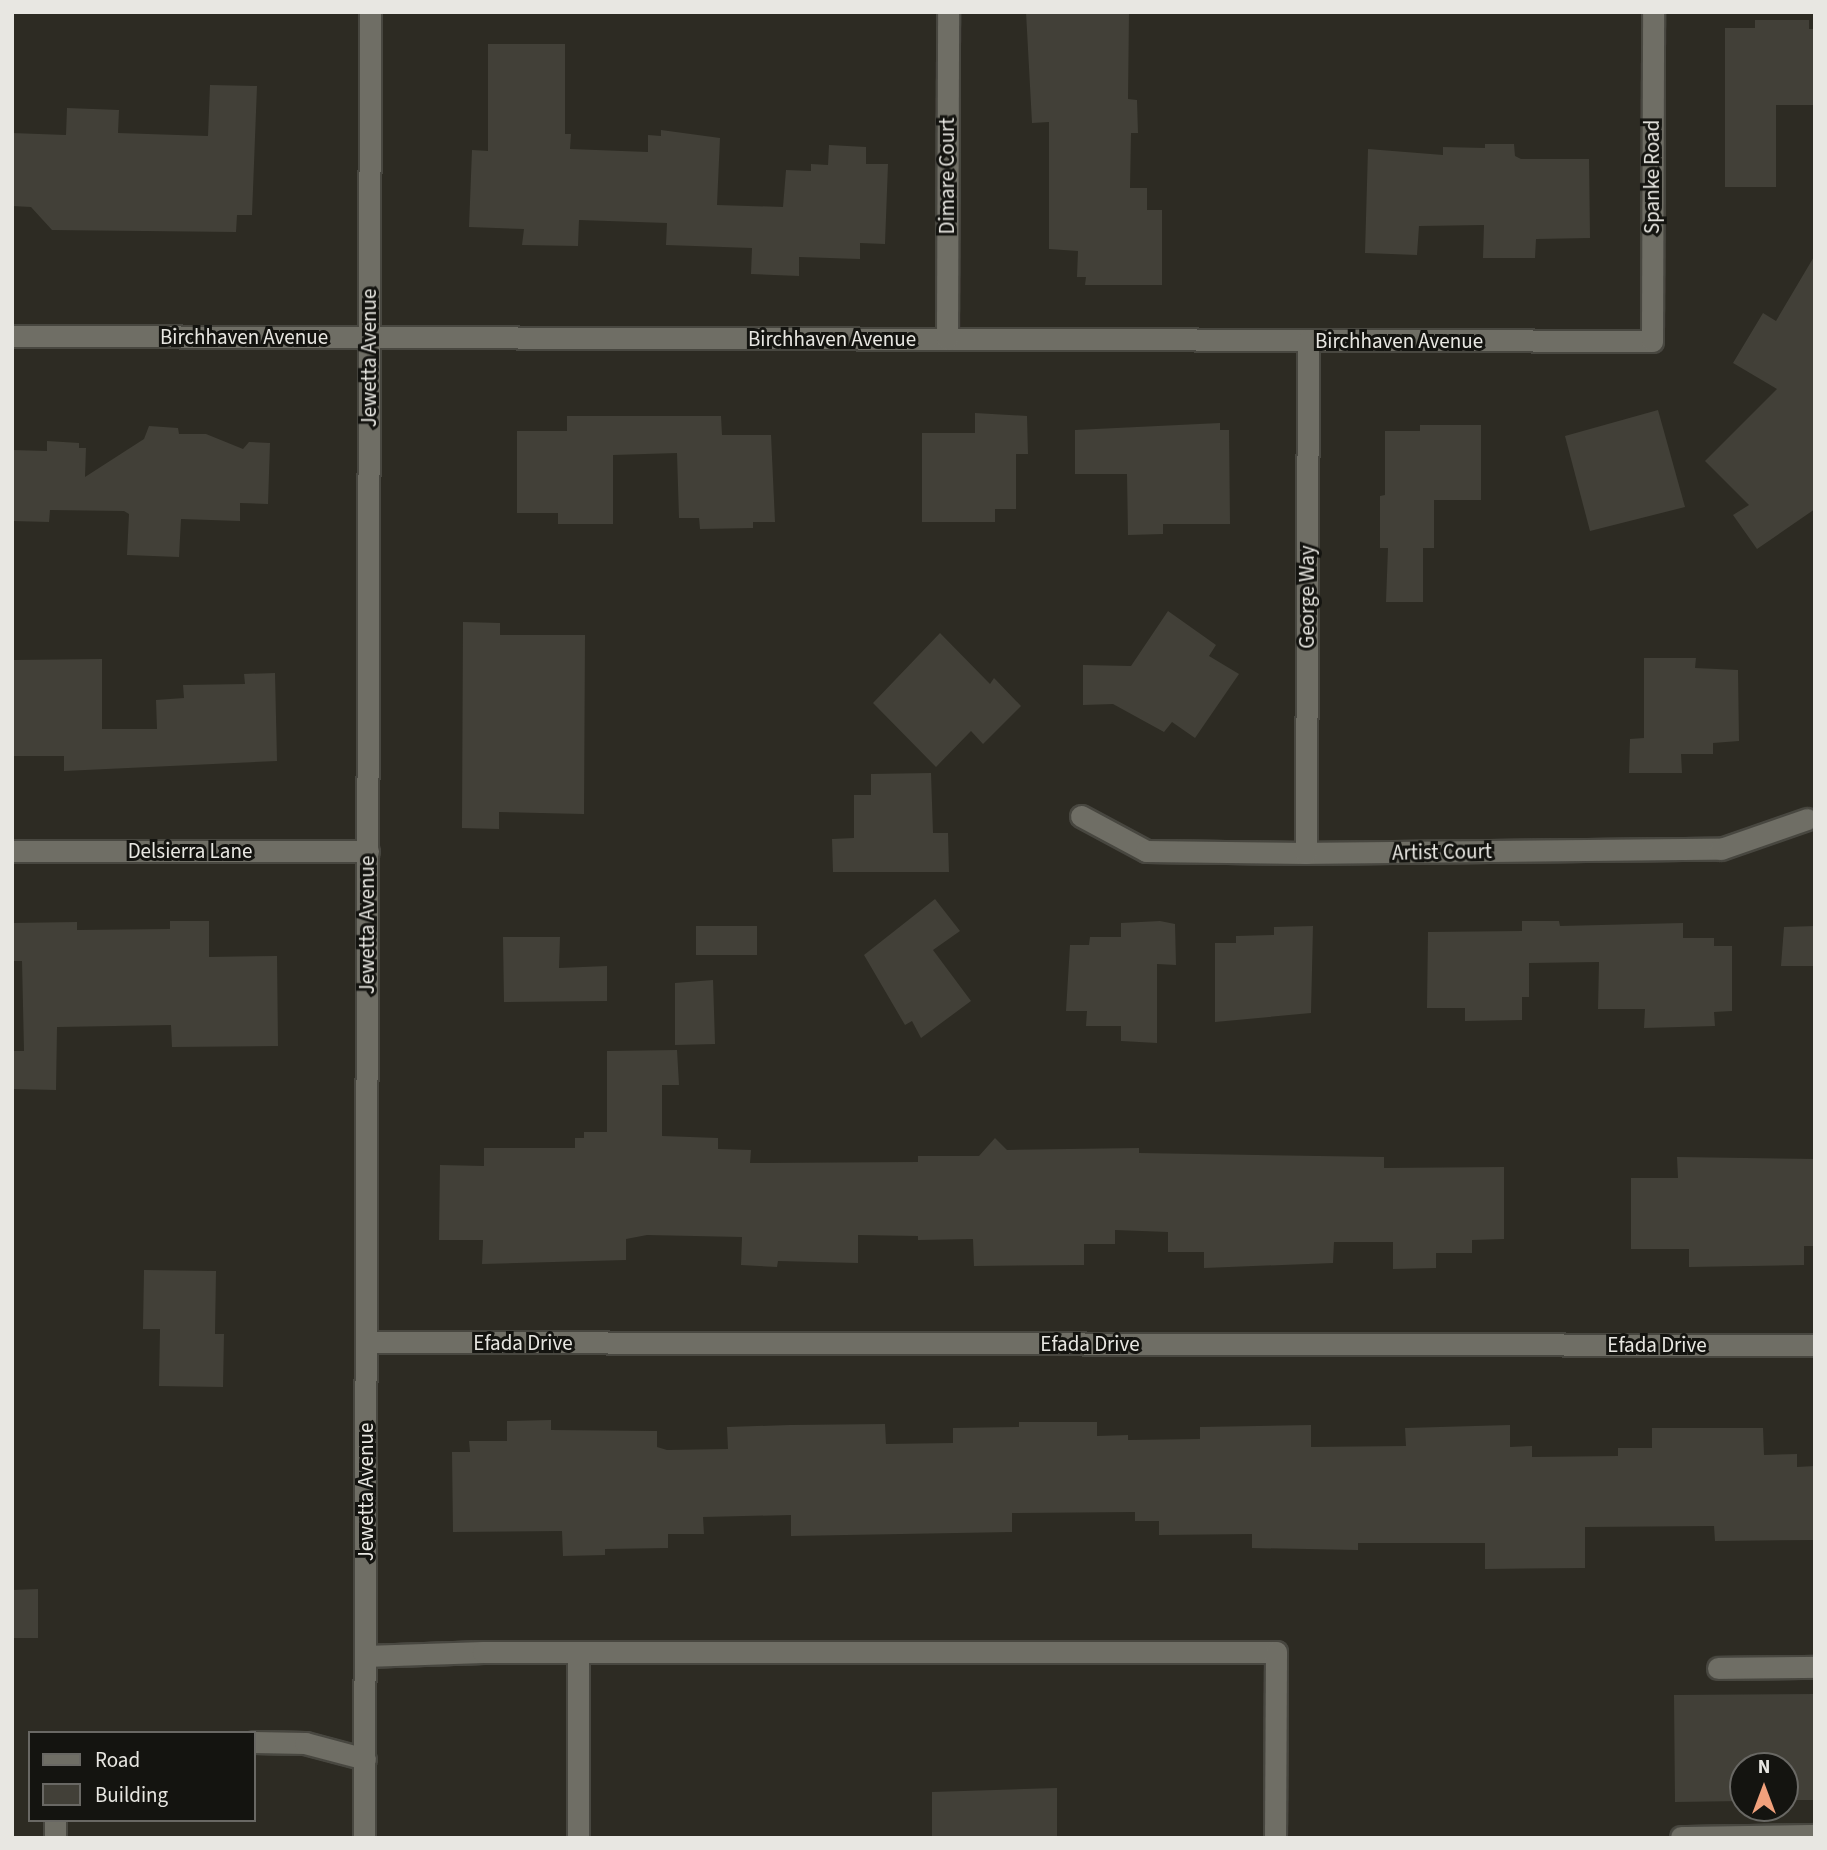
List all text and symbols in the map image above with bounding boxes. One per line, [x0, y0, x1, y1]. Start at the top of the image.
street label: Dimare Court [934, 118, 960, 234]
street label: Spanke Road [1639, 120, 1665, 234]
street label: Jewetta Avenue [356, 289, 382, 427]
street label: Birchhaven Avenue [160, 324, 328, 350]
street label: Birchhaven Avenue [748, 326, 916, 352]
street label: Birchhaven Avenue [1315, 328, 1483, 354]
street label: George Way [1294, 545, 1320, 649]
street label: Delsierra Lane [128, 838, 252, 864]
street label: Artist Court [1392, 839, 1492, 865]
street label: Jewetta Avenue [354, 856, 380, 994]
street label: Efada Drive [473, 1330, 573, 1356]
street label: Efada Drive [1040, 1331, 1140, 1357]
street label: Efada Drive [1607, 1332, 1707, 1358]
street label: Jewetta Avenue [353, 1423, 379, 1561]
legend [28, 1731, 256, 1822]
text: Road [95, 1745, 140, 1775]
north arrow [1729, 1752, 1799, 1822]
text: N [1758, 1754, 1770, 1781]
text: Building [95, 1780, 168, 1810]

